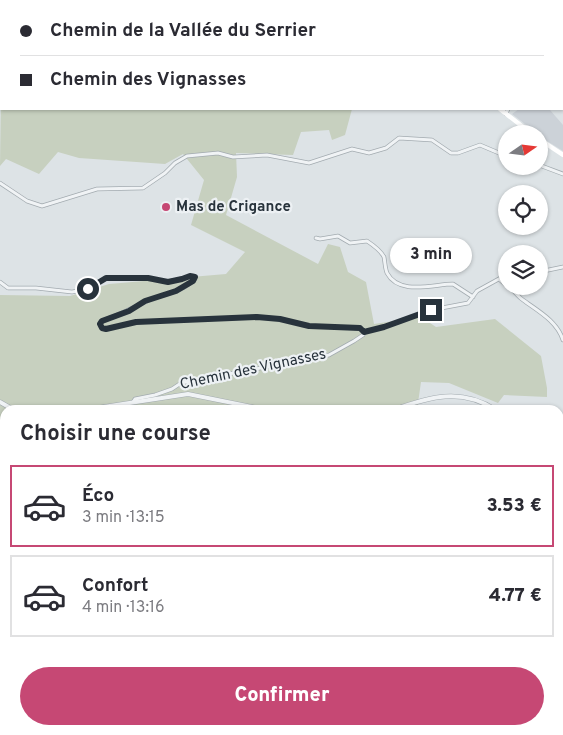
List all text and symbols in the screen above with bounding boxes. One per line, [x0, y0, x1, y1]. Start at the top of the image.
text: Chemin de la Vallée du Serrier [50, 19, 316, 43]
text: Chemin des Vignasses [50, 68, 246, 92]
north arrow [498, 125, 548, 175]
map controls [498, 125, 548, 295]
button: locate [498, 185, 548, 235]
place label: Mas de Crigance [176, 198, 291, 217]
marker: Mas de Crigance [160, 201, 172, 213]
callout: 3 min [390, 238, 472, 272]
text: 3 min [410, 245, 452, 265]
button: layers [498, 245, 548, 295]
route start [77, 278, 99, 300]
route end [420, 299, 442, 321]
street label: Chemin des Vignasses [178, 345, 328, 395]
text: Choisir une course [20, 421, 211, 448]
icon: car [22, 484, 67, 529]
text: Éco [82, 484, 114, 508]
text: 3.53 € [487, 494, 542, 518]
text: 3 min · 13:15 [82, 508, 165, 528]
icon: car [22, 574, 67, 619]
text: Confort [82, 574, 148, 598]
text: 4.77 € [489, 584, 542, 608]
text: 4 min · 13:16 [82, 598, 165, 618]
button: Confirmer [20, 667, 544, 725]

